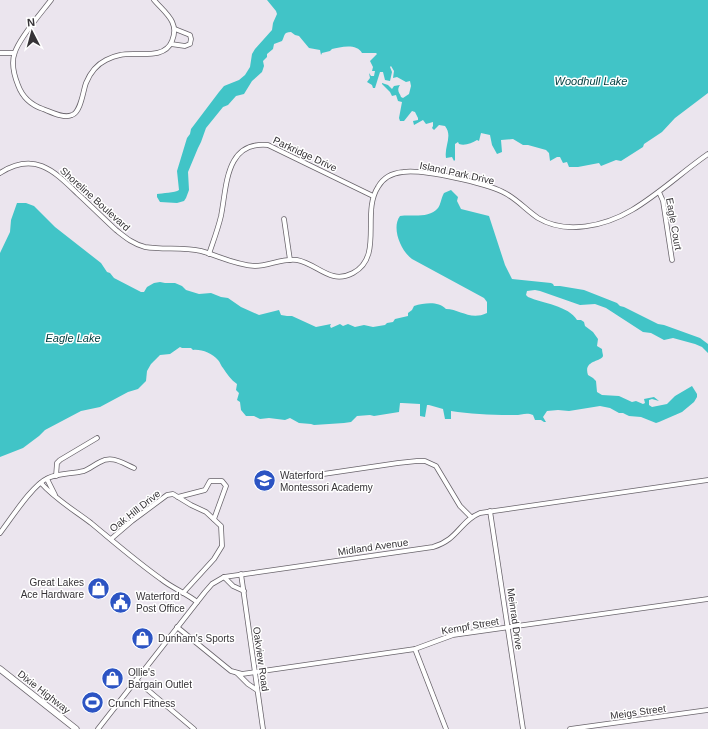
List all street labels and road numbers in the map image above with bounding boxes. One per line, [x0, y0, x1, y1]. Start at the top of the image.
street label: Parkridge Drive [271, 134, 339, 174]
street label: Island Park Drive [419, 160, 496, 186]
street label: Shoreline Boulevard [58, 165, 132, 233]
street label: Eagle Court [664, 197, 684, 251]
street label: Oak Hill Drive [108, 488, 163, 534]
street label: Midland Avenue [337, 537, 409, 557]
street label: Meinrad Drive [505, 587, 525, 651]
street label: Kempf Street [440, 615, 500, 636]
street label: Oakview Road [251, 626, 271, 692]
street label: Dixie Highway [16, 668, 72, 716]
street label: Meigs Street [609, 703, 667, 721]

